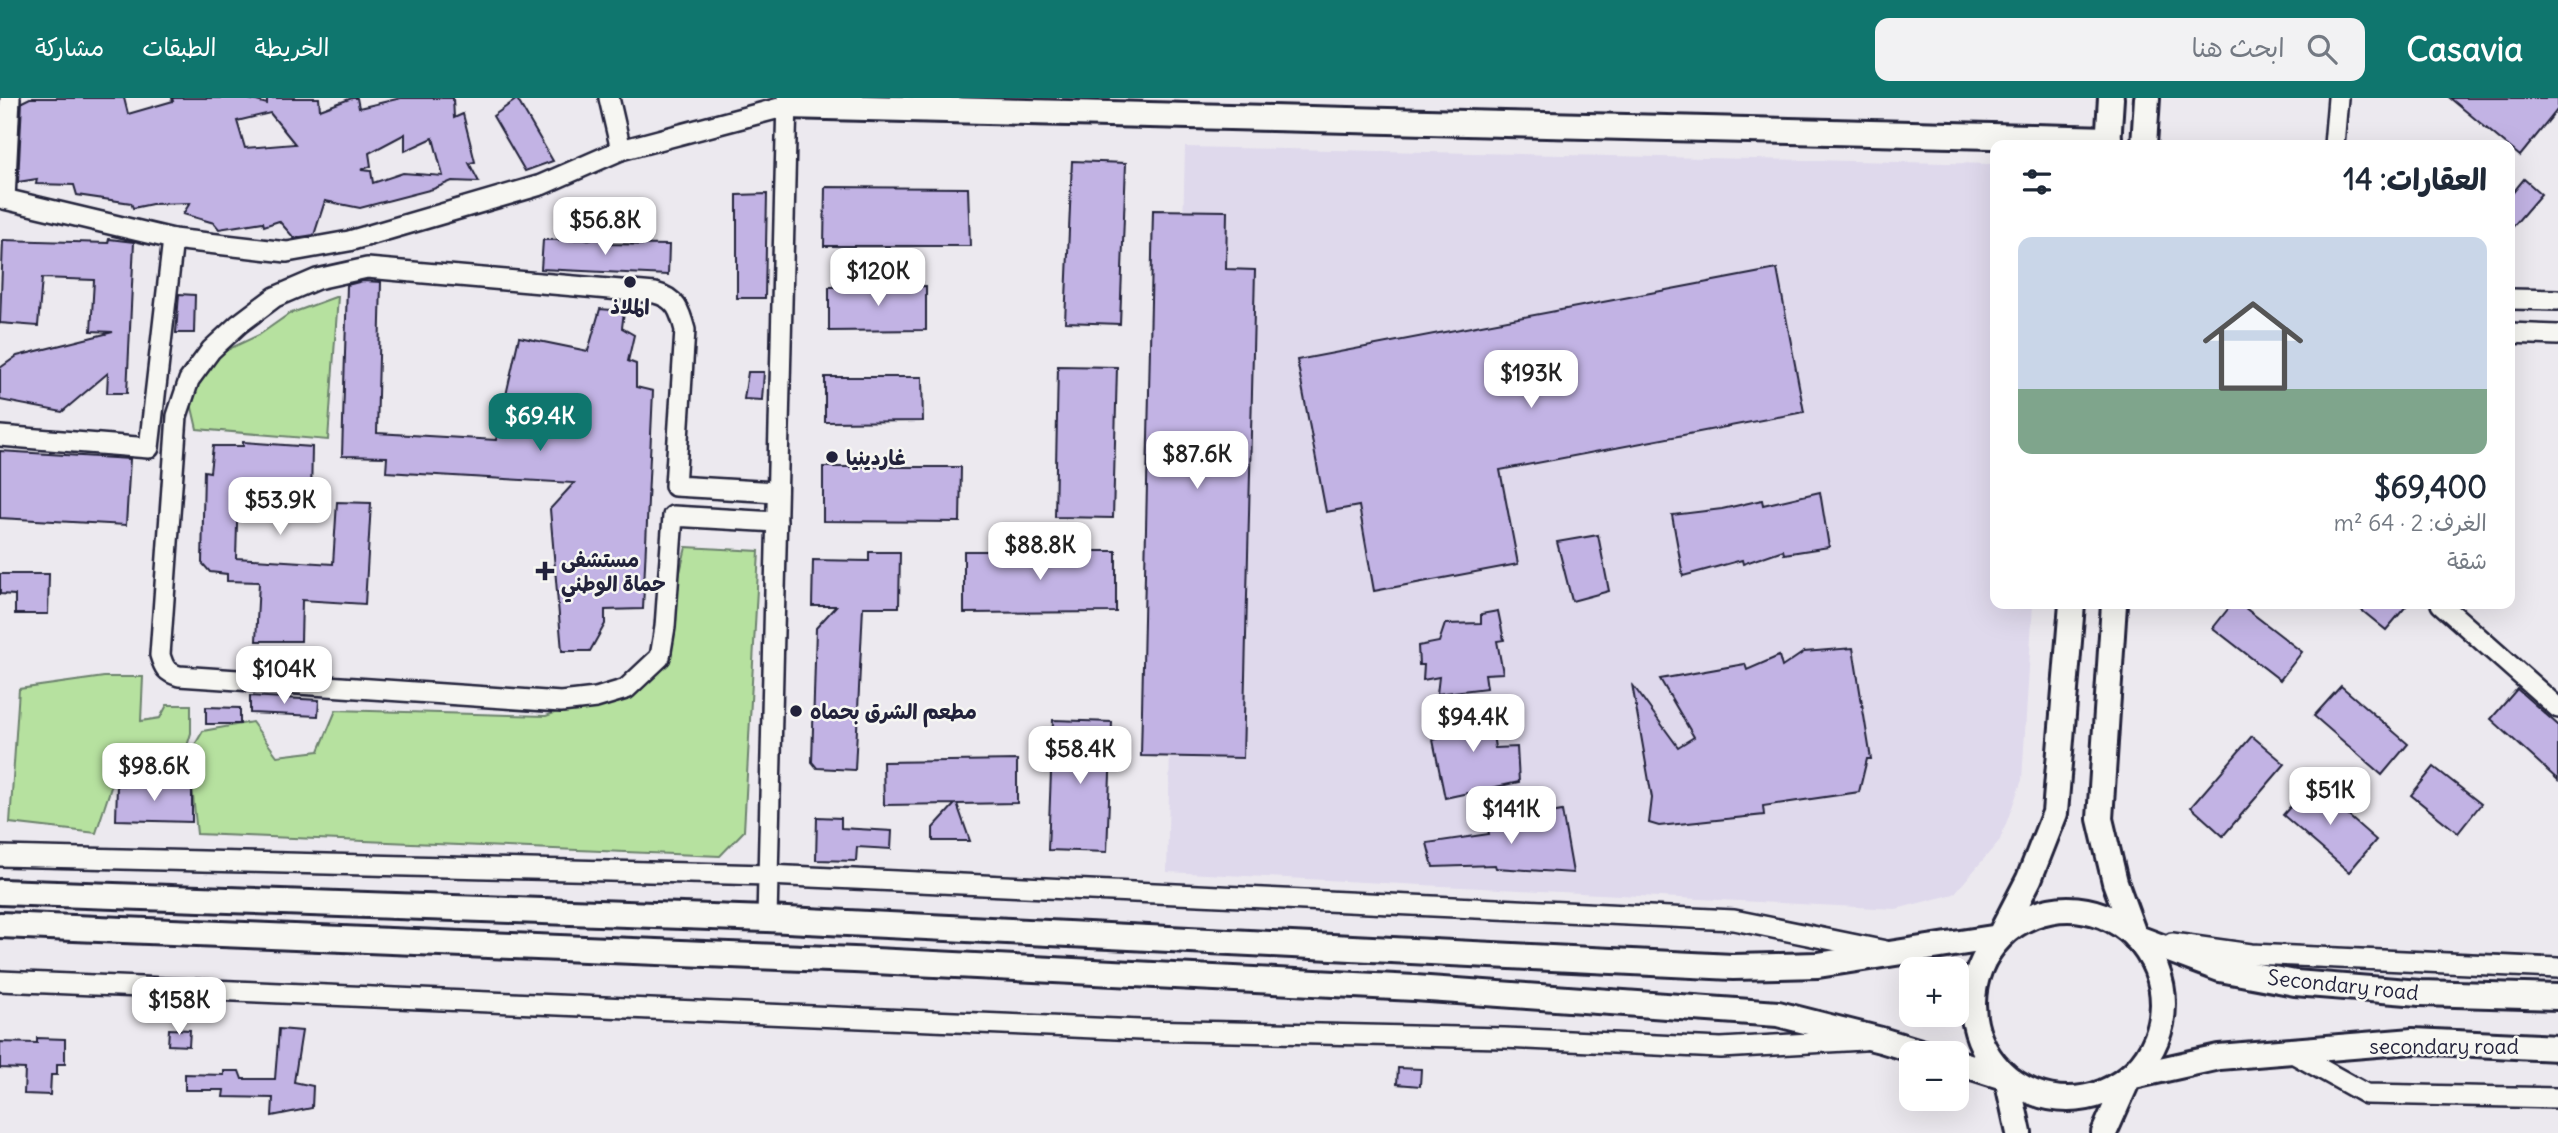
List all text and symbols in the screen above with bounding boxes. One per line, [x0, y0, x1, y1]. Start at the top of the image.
search box [1875, 18, 2365, 81]
text: Casavia [2407, 28, 2523, 70]
icon: search [2303, 30, 2341, 68]
text: ابحث هنا [2191, 31, 2285, 64]
text: مشاركة [35, 32, 104, 62]
text: الطبقات [142, 32, 217, 62]
text: الخريطة [255, 32, 329, 62]
text: العقارات: 14 [2343, 160, 2487, 198]
icon: filters [2018, 163, 2056, 201]
pin: $56.8K [548, 198, 662, 257]
text: $56.8K [569, 205, 641, 234]
pin: $120K [829, 248, 927, 308]
text: $120K [846, 256, 910, 285]
marker: الملاذ [622, 274, 638, 290]
icon: home [2190, 283, 2316, 409]
place label: الملاذ [610, 293, 650, 320]
pin: $193K [1482, 350, 1580, 410]
text: $193K [1500, 358, 1562, 387]
pin: $69.4K [483, 394, 597, 453]
text: $69.4K [505, 401, 575, 430]
pin: $87.6K [1140, 432, 1254, 491]
text: $87.6K [1162, 439, 1232, 468]
place label: غاردينيا [846, 444, 906, 471]
marker: غاردينيا [824, 449, 840, 465]
text: $69,400 [2374, 468, 2487, 506]
pin: $53.9K [223, 478, 337, 537]
text: $53.9K [244, 485, 316, 514]
text: الغرف: 2 · 64 m² [2334, 508, 2487, 537]
pin: $88.8K [983, 522, 1097, 582]
text: $88.8K [1004, 530, 1076, 559]
place label: مستشفى حماة الوطني [561, 546, 666, 603]
text: شقة [2447, 546, 2487, 575]
marker: مستشفى حماة الوطني [535, 561, 555, 581]
pin: $104K [235, 646, 333, 706]
text: $104K [252, 654, 316, 683]
pin: $94.4K [1416, 694, 1530, 754]
place label: مطعم الشرق بحماه [810, 698, 977, 728]
text: $94.4K [1437, 702, 1509, 731]
marker: مطعم الشرق بحماه [788, 703, 804, 719]
pin: $58.4K [1023, 726, 1137, 786]
text: $58.4K [1044, 734, 1116, 763]
pin: $98.6K [97, 744, 211, 803]
text: $98.6K [118, 751, 190, 780]
pin: $51K [2289, 768, 2371, 827]
text: $51K [2305, 775, 2355, 804]
pin: $141K [1462, 786, 1560, 846]
text: $141K [1482, 794, 1540, 823]
map controls [1899, 957, 1969, 1111]
button: + [1899, 957, 1969, 1027]
street label: Secondary road [2266, 964, 2420, 1006]
pin: $158K [130, 978, 228, 1037]
text: $158K [148, 985, 210, 1014]
street label: secondary road [2369, 1033, 2519, 1060]
button: − [1899, 1041, 1969, 1111]

